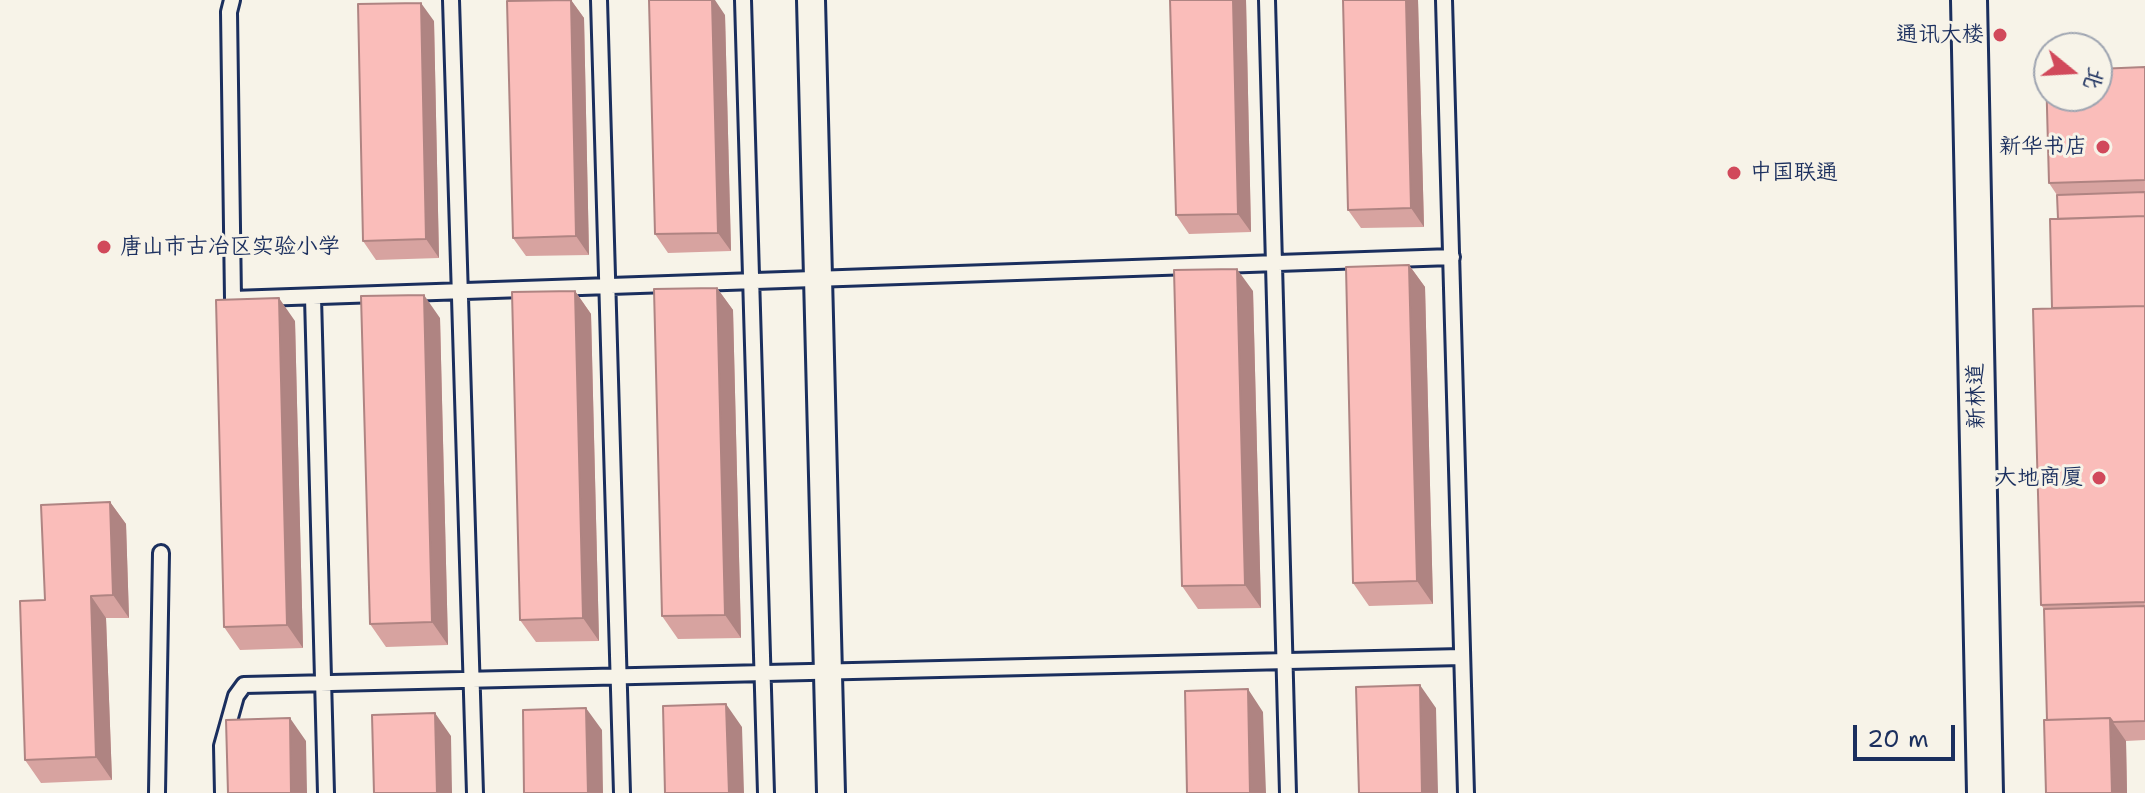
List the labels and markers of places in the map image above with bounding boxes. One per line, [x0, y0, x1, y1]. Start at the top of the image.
place label: 通讯大楼 [1896, 22, 1984, 48]
marker: 通讯大楼 [1991, 26, 2009, 44]
place label: 新华书店 [1999, 134, 2087, 160]
marker: 新华书店 [2094, 138, 2112, 156]
place label: 中国联通 [1750, 160, 1838, 186]
marker: 中国联通 [1725, 164, 1743, 182]
place label: 唐山市古冶区实验小学 [120, 234, 340, 260]
marker: 唐山市古冶区实验小学 [95, 238, 113, 256]
place label: 大地商厦 [1995, 465, 2083, 491]
marker: 大地商厦 [2090, 469, 2108, 487]

